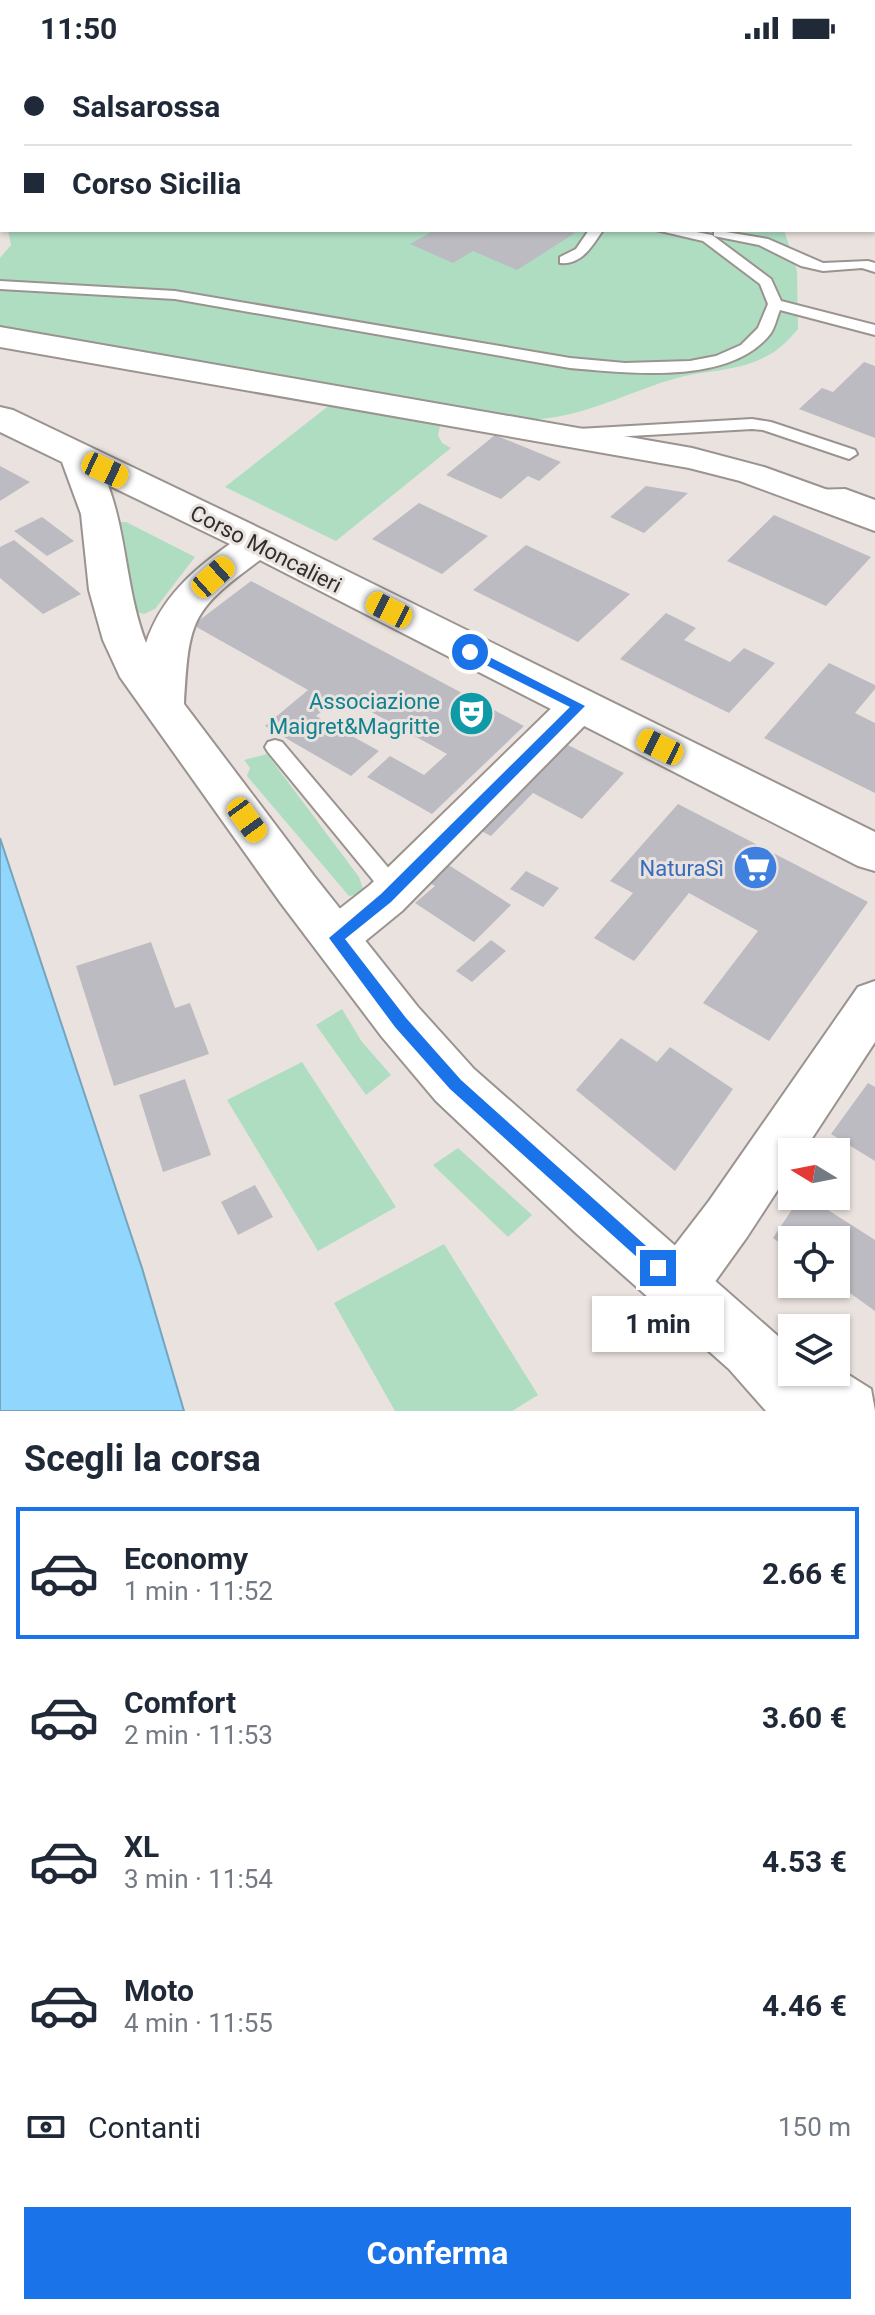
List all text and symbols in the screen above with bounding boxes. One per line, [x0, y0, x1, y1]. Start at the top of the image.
text: 11:50 [40, 11, 117, 46]
text: Salsarossa [72, 89, 220, 124]
text: Corso Sicilia [72, 166, 241, 201]
car [78, 449, 132, 491]
street label: Corso Moncalieri [186, 500, 346, 598]
car [187, 552, 239, 602]
car [362, 588, 416, 632]
route start [452, 634, 488, 670]
place label: Associazione Maigret&Magritte [269, 689, 440, 739]
theatre icon: Associazione Maigret&Magritte [447, 690, 495, 738]
car [633, 726, 687, 768]
car [223, 794, 271, 846]
supermarket icon: NaturaSì [731, 844, 779, 892]
place label: NaturaSì [640, 856, 724, 881]
north arrow [778, 1138, 850, 1210]
map controls [778, 1138, 850, 1386]
button: locate [778, 1226, 850, 1298]
route end [640, 1250, 676, 1286]
callout: 1 min [592, 1296, 724, 1352]
text: 1 min [625, 1309, 691, 1339]
button: layers [778, 1314, 850, 1386]
text: Scegli la corsa [24, 1438, 261, 1480]
icon: car [28, 1537, 100, 1609]
text: Economy [124, 1541, 248, 1576]
text: 2.66 € [762, 1556, 847, 1591]
text: 1 min · 11:52 [124, 1576, 273, 1606]
icon: car [28, 1681, 100, 1753]
text: Comfort [124, 1685, 236, 1720]
text: 3.60 € [762, 1700, 847, 1735]
text: 2 min · 11:53 [124, 1720, 273, 1750]
icon: car [28, 1825, 100, 1897]
text: XL [124, 1829, 159, 1864]
text: 4.53 € [762, 1844, 847, 1879]
text: 3 min · 11:54 [124, 1864, 273, 1894]
icon: car [28, 1969, 100, 2041]
text: Moto [124, 1973, 194, 2008]
text: 4.46 € [762, 1988, 847, 2023]
text: 4 min · 11:55 [124, 2008, 273, 2038]
icon: cash [24, 2105, 68, 2149]
text: Contanti [88, 2110, 201, 2145]
text: 150 m [778, 2112, 851, 2142]
button: Conferma [24, 2207, 851, 2299]

